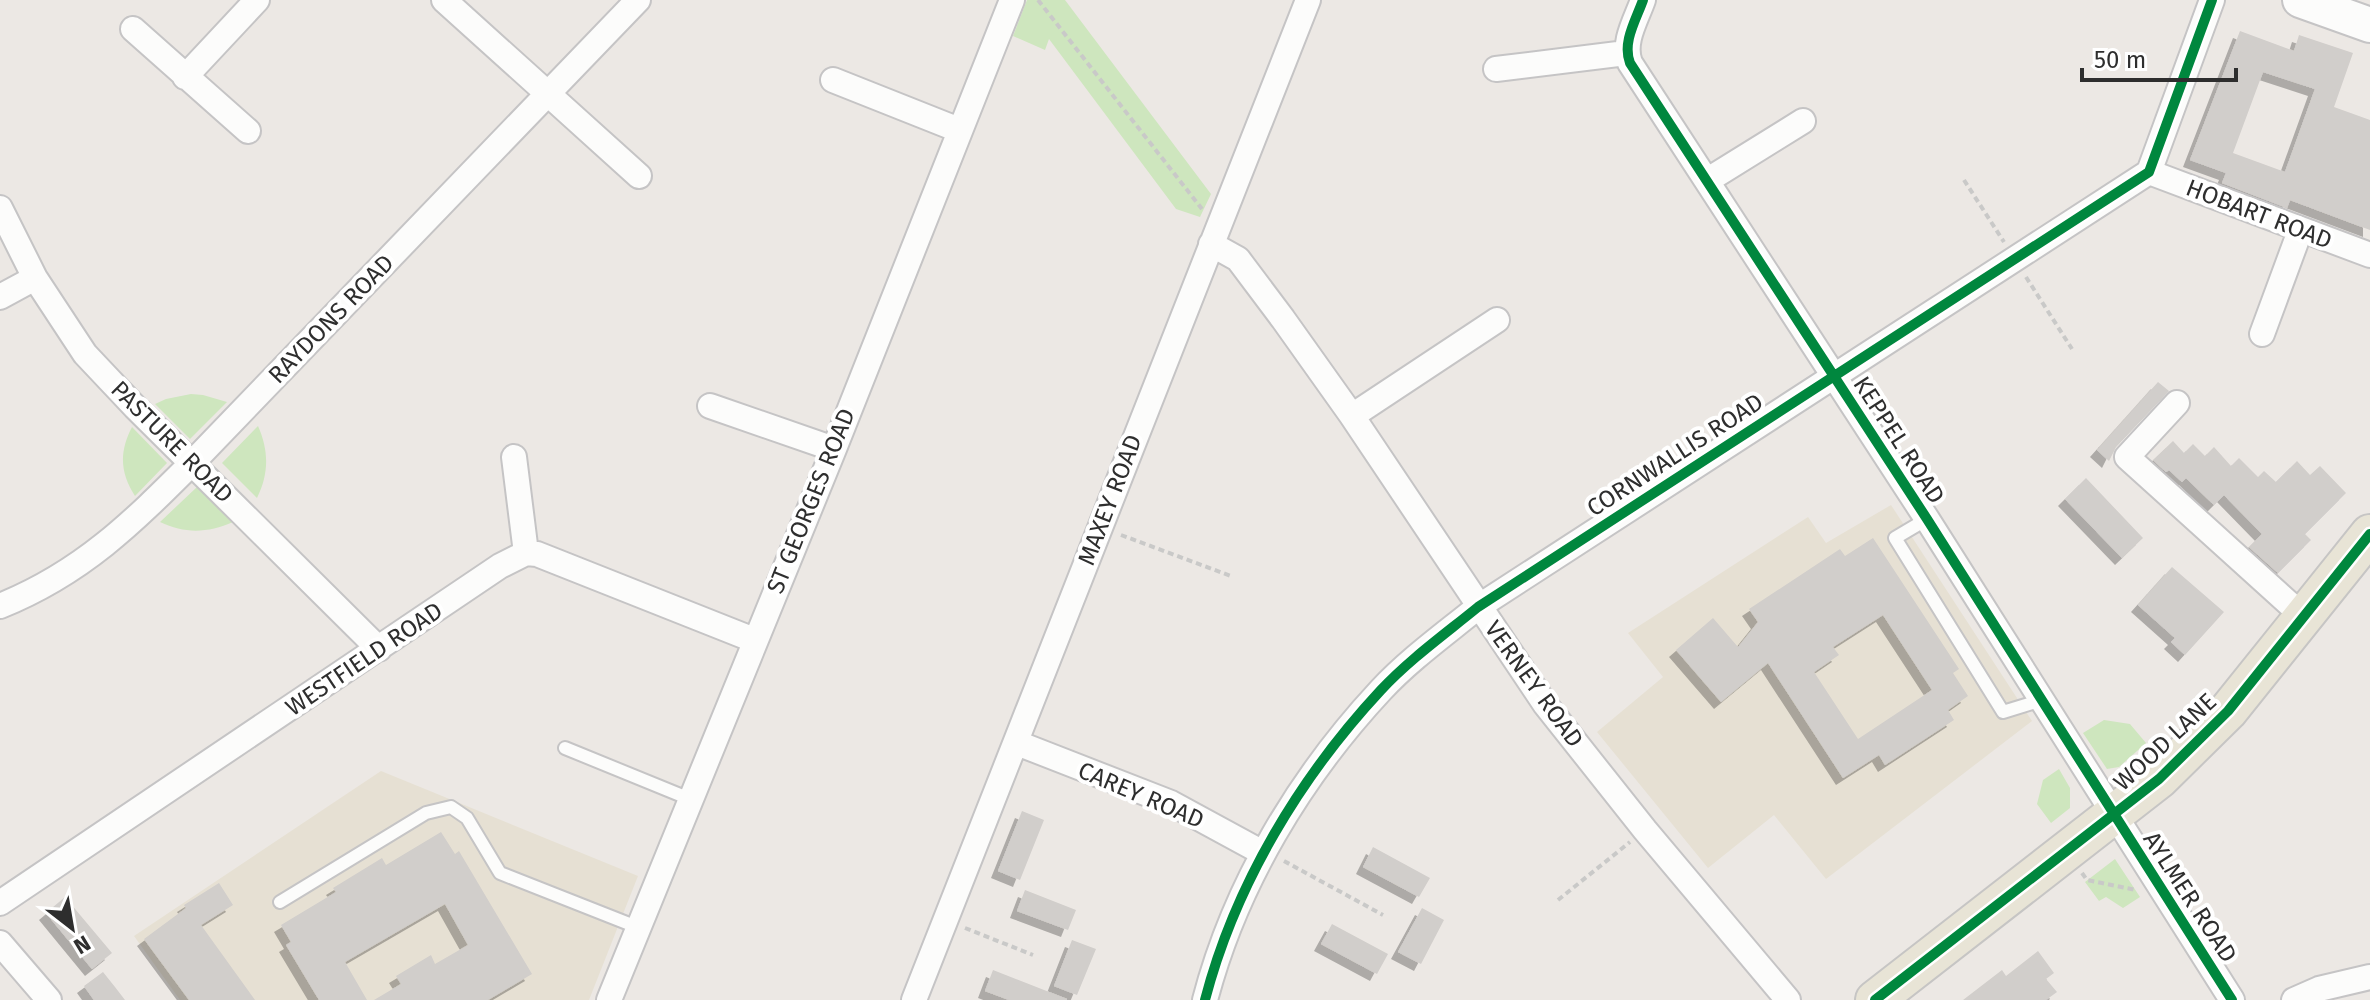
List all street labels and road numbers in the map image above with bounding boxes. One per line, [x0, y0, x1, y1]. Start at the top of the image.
street label: HOBART ROAD [2182, 173, 2336, 255]
street label: RAYDONS ROAD [263, 249, 399, 389]
street label: KEPPEL ROAD [1848, 371, 1950, 509]
street label: PASTURE ROAD [105, 375, 239, 509]
street label: CORNWALLIS ROAD [1582, 388, 1768, 522]
street label: ST GEORGES ROAD [761, 404, 861, 598]
street label: MAXEY ROAD [1072, 431, 1148, 569]
street label: WESTFIELD ROAD [280, 596, 448, 722]
street label: VERNEY ROAD [1479, 615, 1589, 753]
street label: WOOD LANE [2108, 688, 2222, 796]
street label: CAREY ROAD [1074, 756, 1208, 834]
street label: AYLMER ROAD [2137, 827, 2243, 967]

